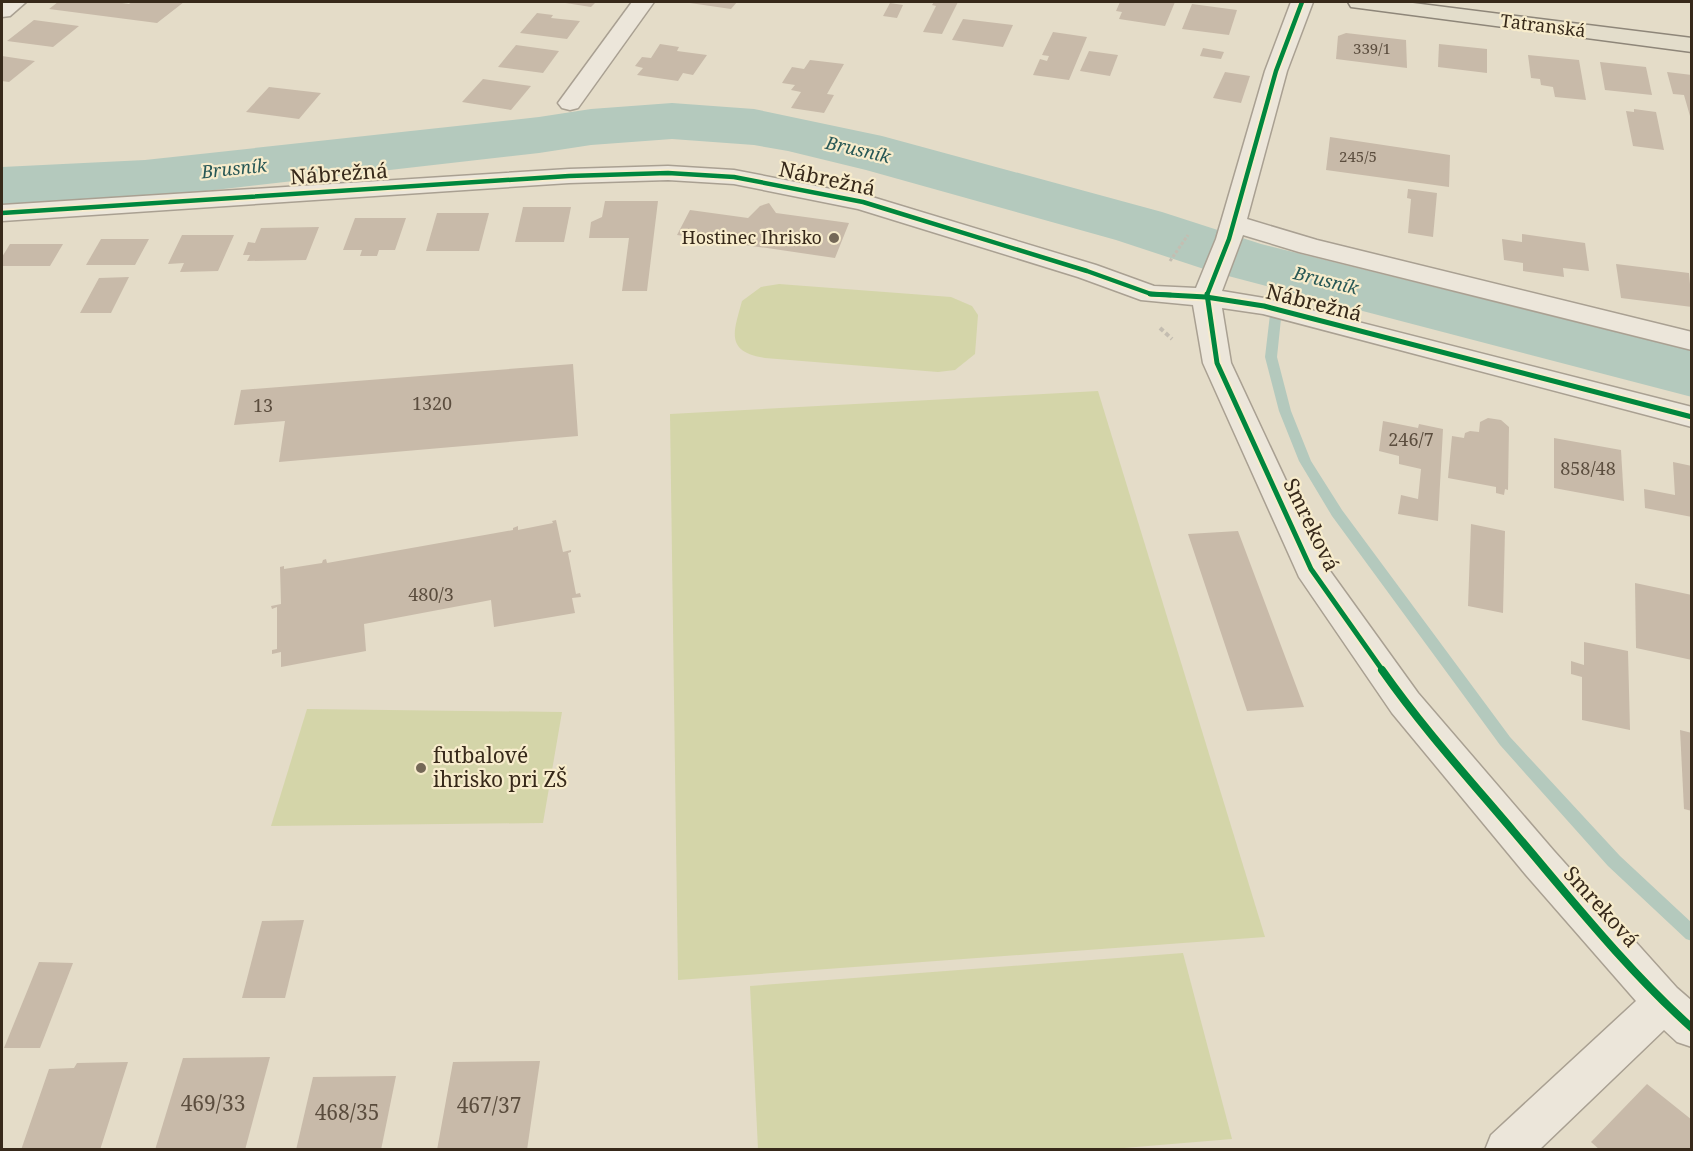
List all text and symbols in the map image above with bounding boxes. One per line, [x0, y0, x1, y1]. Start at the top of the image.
street label: Tatranská [1499, 8, 1587, 42]
house number: 339/1 [1353, 38, 1391, 58]
water label: Brusník [822, 130, 894, 168]
house number: 245/5 [1339, 146, 1377, 166]
water label: Brusník [199, 153, 269, 183]
street label: Nábrežná [776, 154, 878, 202]
street label: Nábrežná [289, 156, 389, 190]
place label: Hostinec Ihrisko [681, 225, 822, 249]
marker: Hostinec Ihrisko [827, 231, 841, 245]
water label: Brusník [1290, 260, 1362, 300]
street label: Nábrežná [1263, 277, 1365, 327]
house number: 1320 [412, 391, 452, 415]
house number: 13 [253, 393, 273, 417]
house number: 246/7 [1388, 427, 1434, 451]
house number: 858/48 [1560, 456, 1616, 480]
street label: Smreková [1277, 473, 1346, 576]
house number: 480/3 [408, 582, 454, 606]
place label: futbalové ihrisko pri ZŠ [433, 741, 567, 793]
marker: futbalové ihrisko pri ZŠ [414, 761, 428, 775]
street label: Smreková [1558, 860, 1646, 953]
house number: 469/33 [181, 1089, 245, 1117]
house number: 467/37 [457, 1091, 521, 1119]
house number: 468/35 [315, 1098, 379, 1126]

